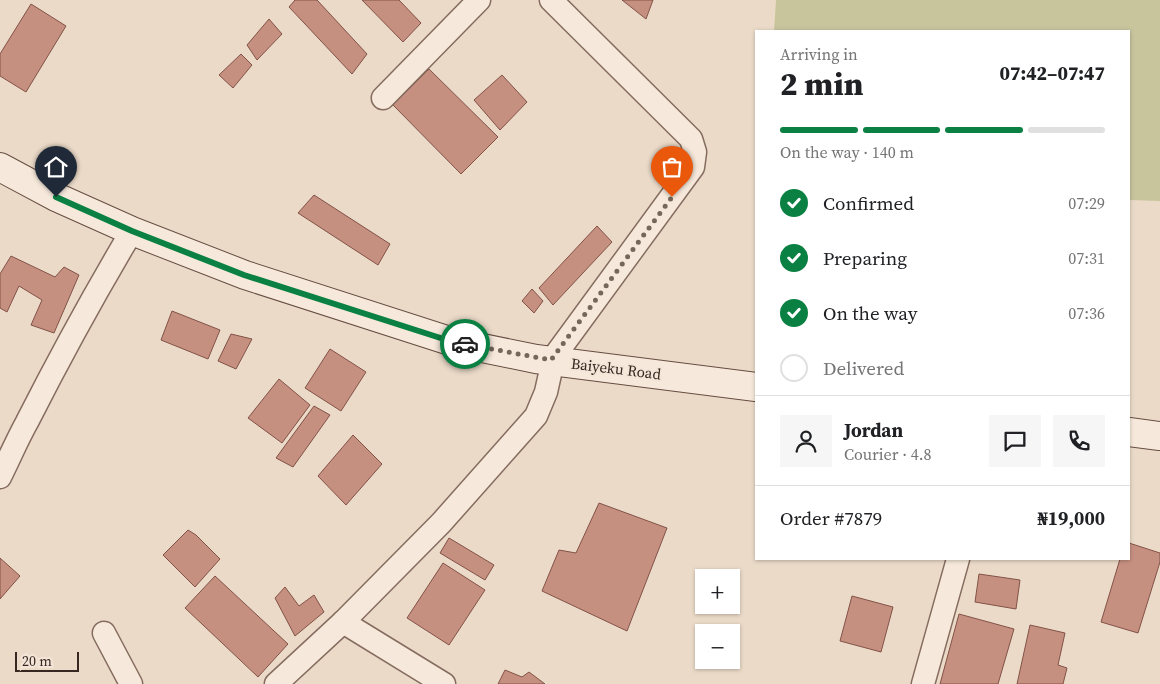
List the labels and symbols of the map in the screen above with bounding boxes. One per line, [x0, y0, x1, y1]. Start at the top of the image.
pin [35, 146, 77, 197]
pin [651, 146, 693, 197]
courier [440, 319, 490, 369]
street label: Baiyeku Road [570, 353, 663, 385]
scale bar [15, 649, 79, 672]

